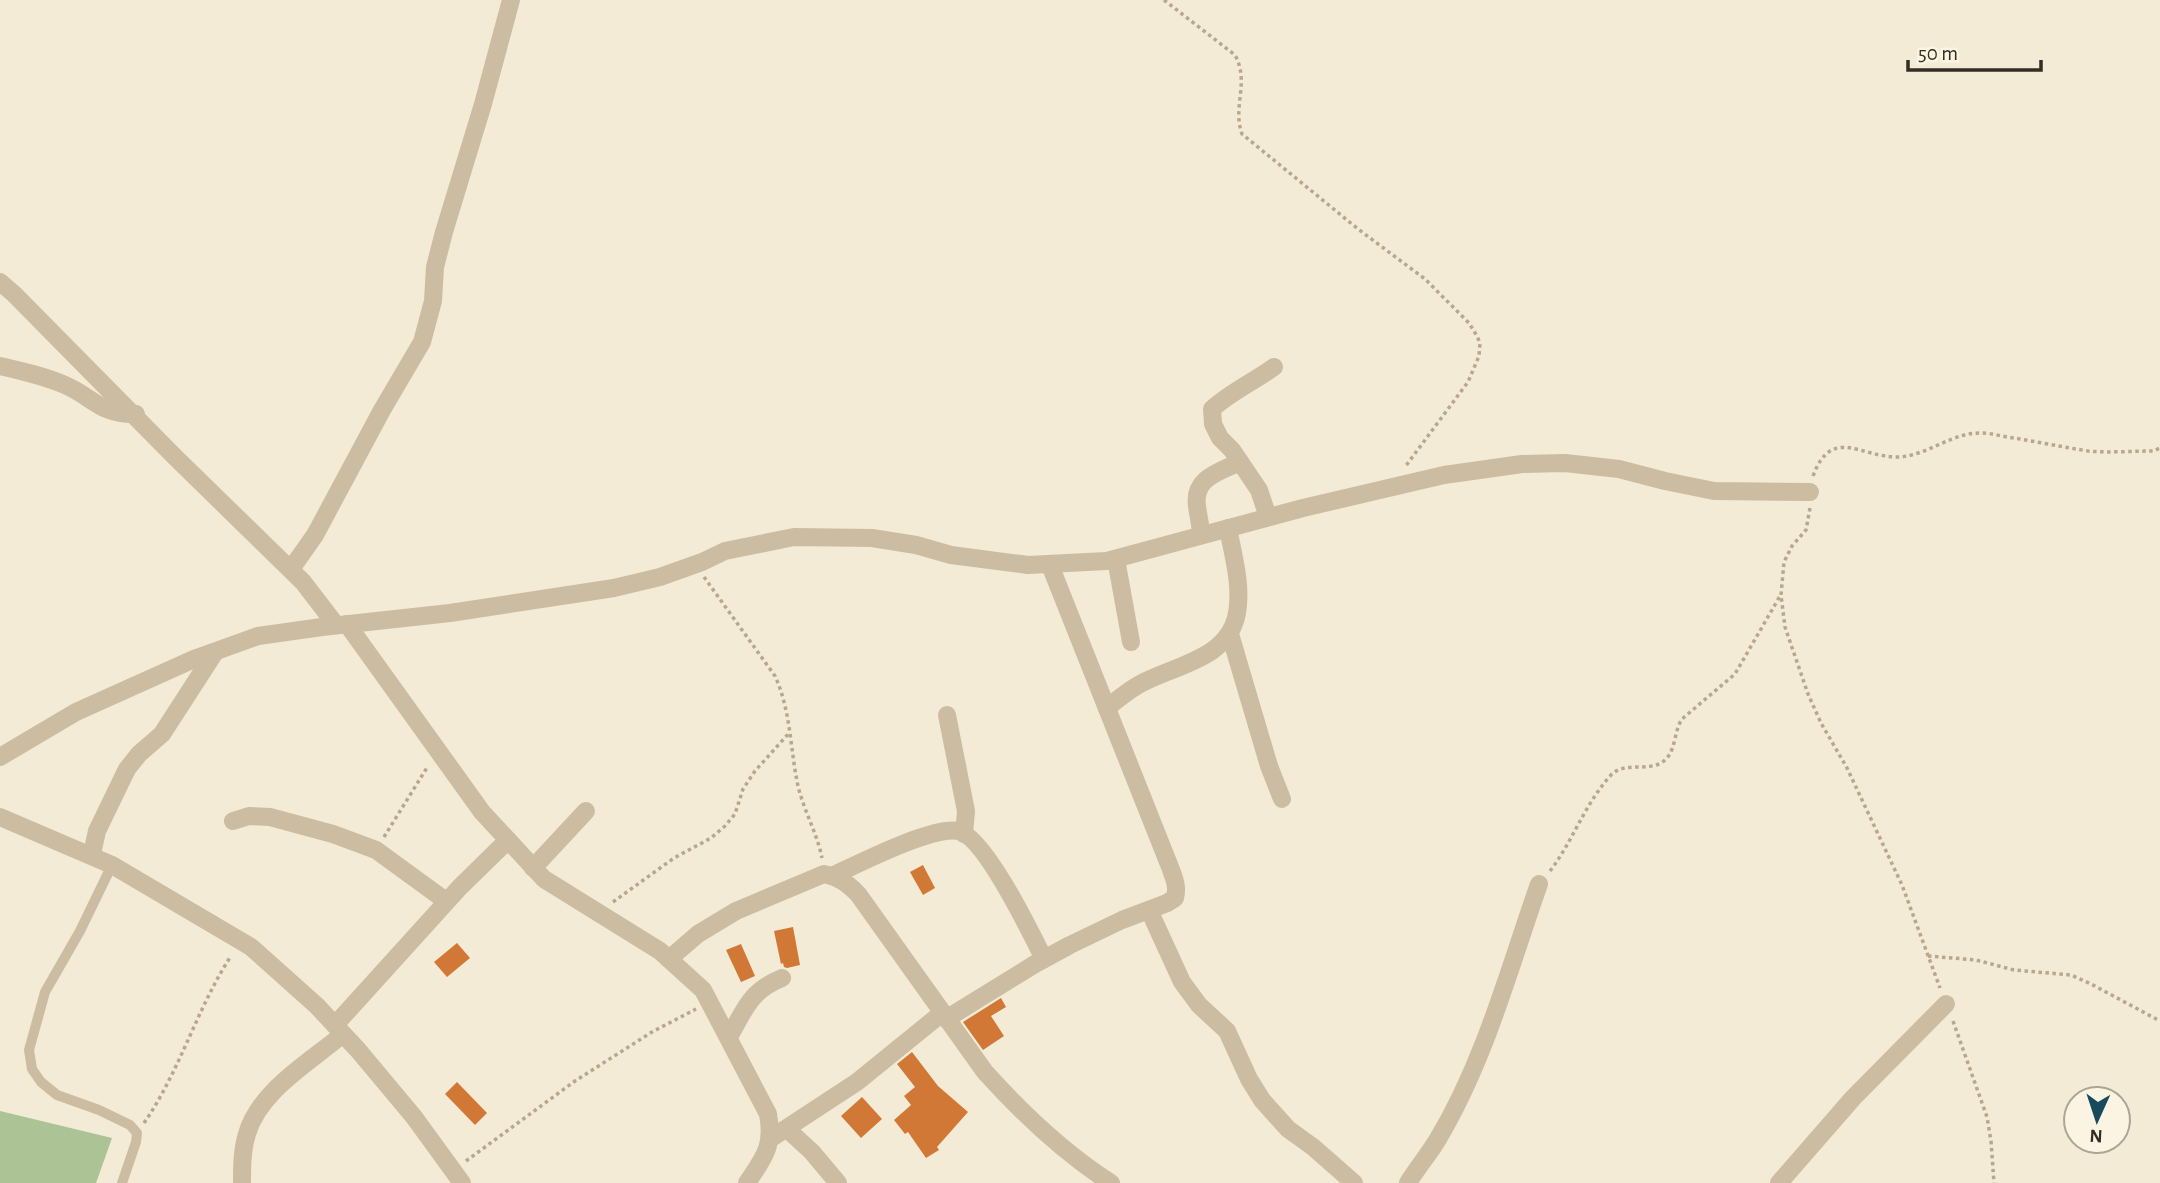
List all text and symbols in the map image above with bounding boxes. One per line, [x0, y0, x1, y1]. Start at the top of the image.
scale bar [1908, 28, 2041, 72]
text: 50 m [1918, 43, 1958, 64]
north arrow [2062, 1085, 2132, 1155]
text: N [2089, 1126, 2103, 1145]

